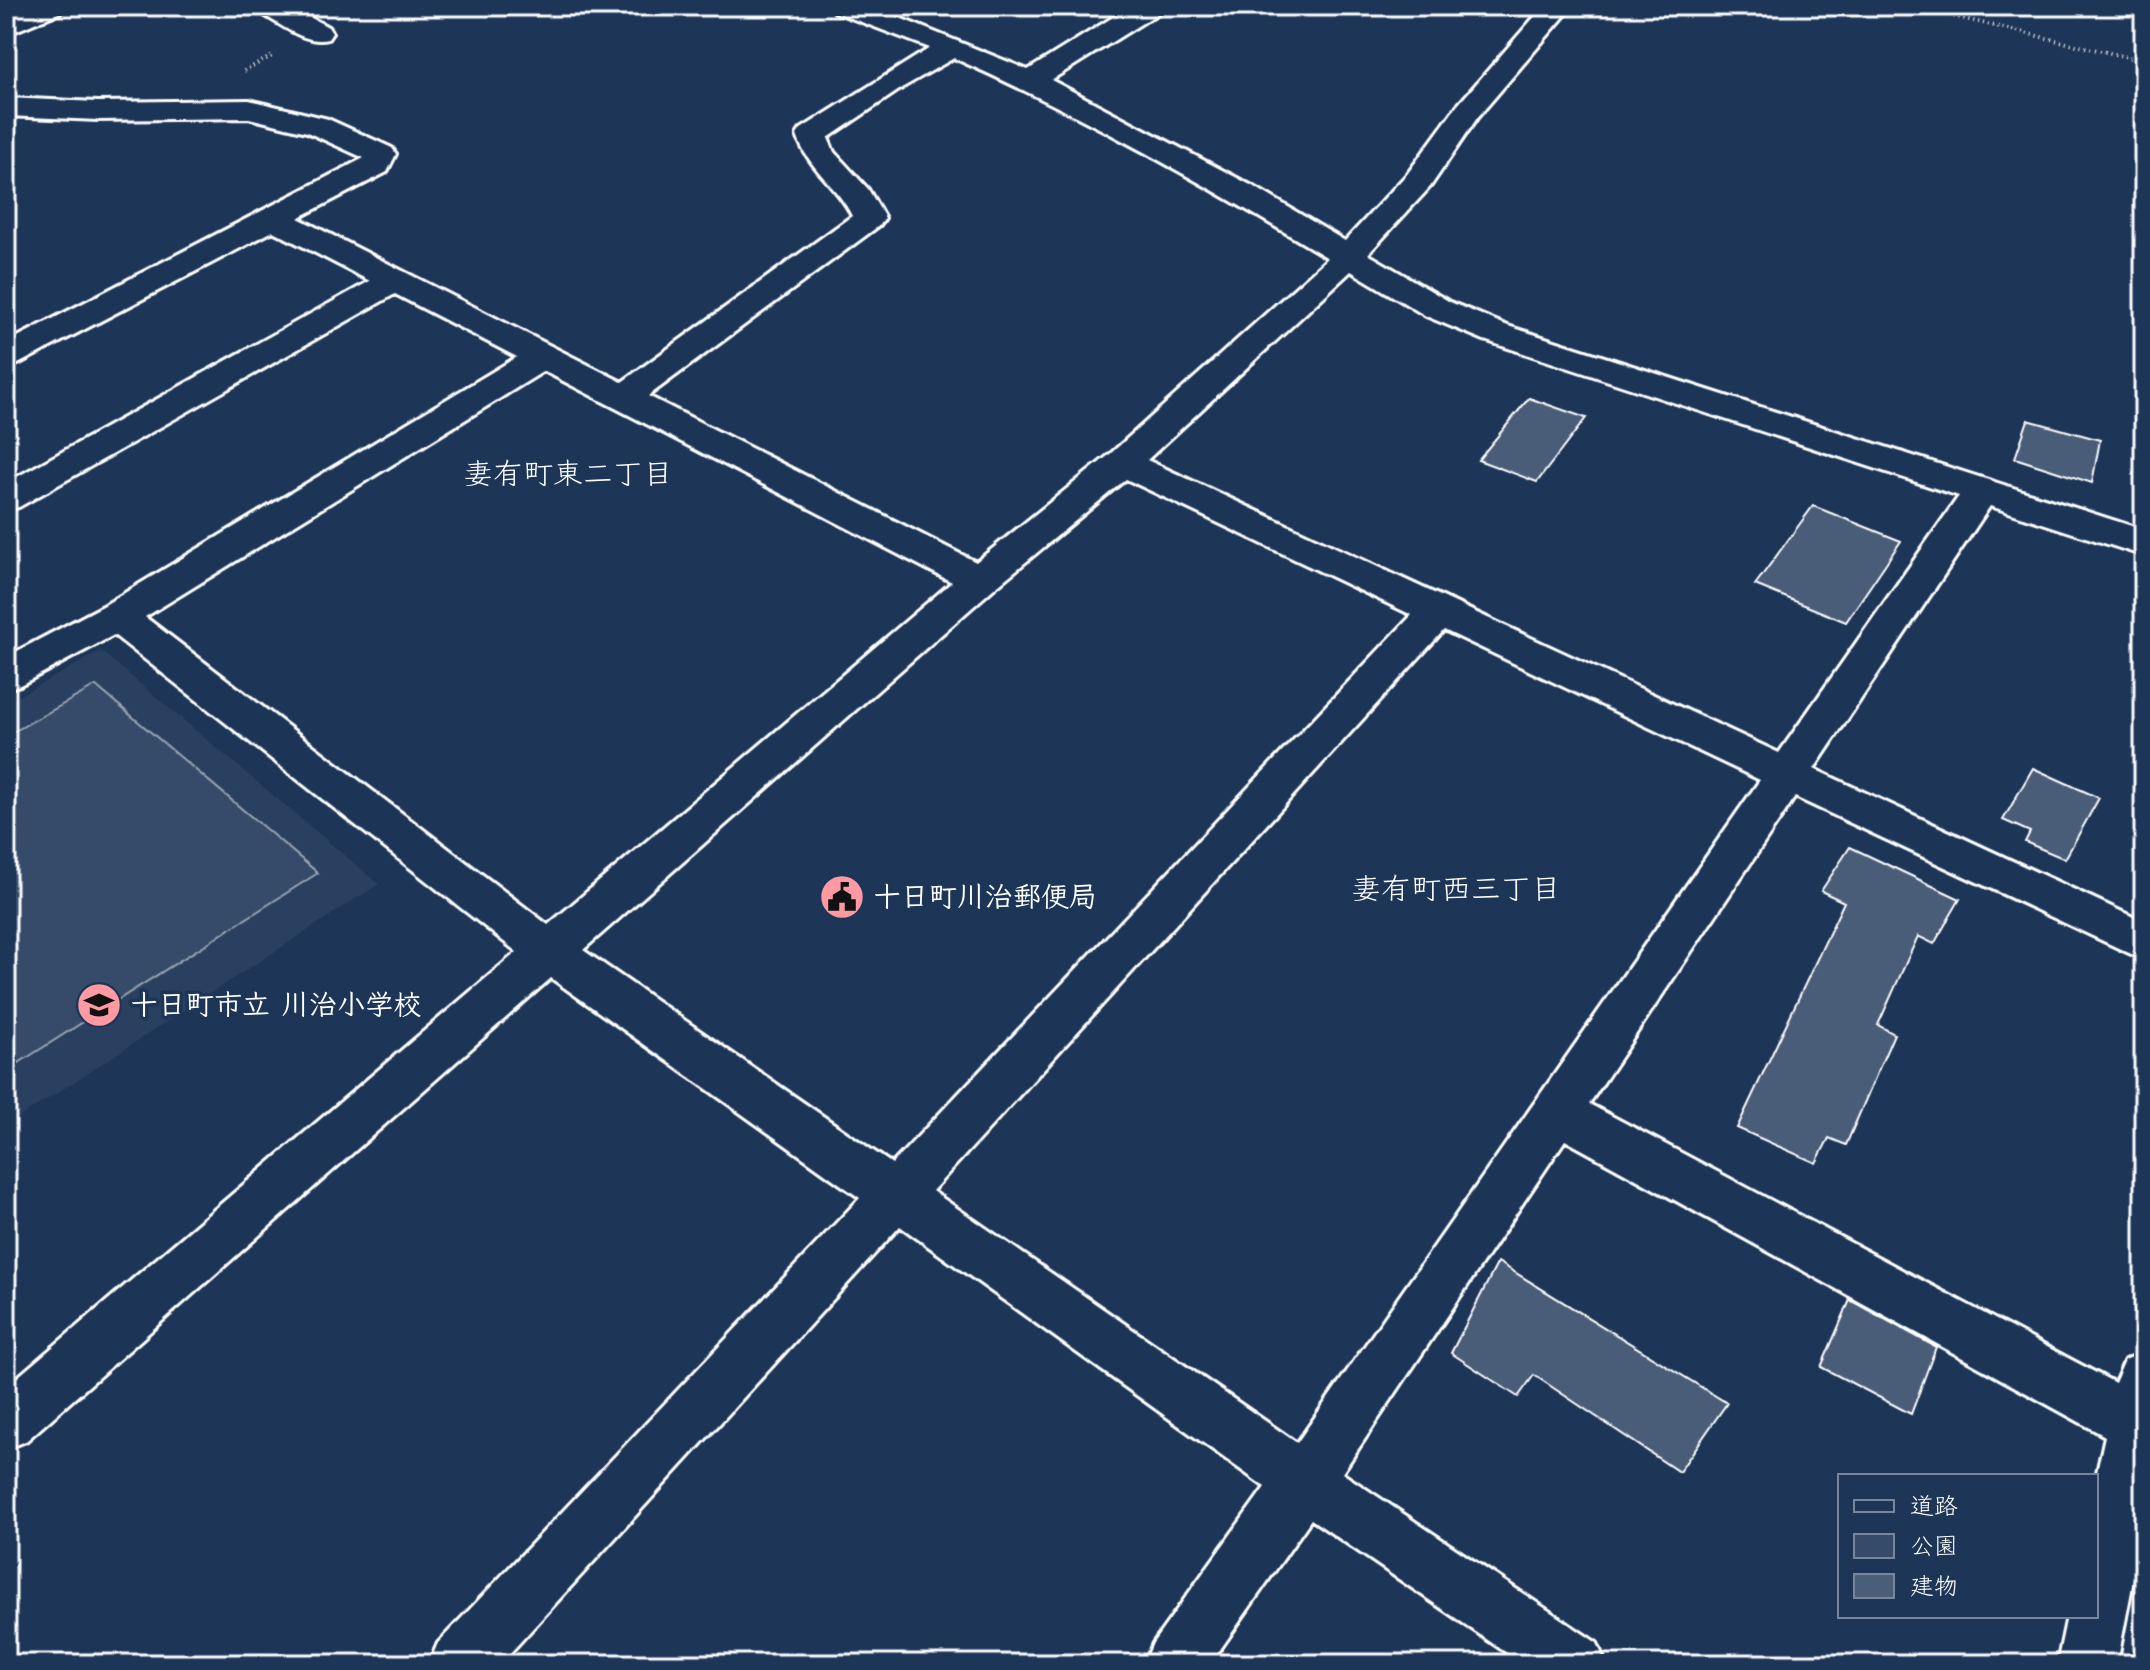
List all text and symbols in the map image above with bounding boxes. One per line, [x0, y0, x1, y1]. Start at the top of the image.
district label: 妻有町東二丁目 [463, 454, 673, 496]
district label: 妻有町西三丁目 [1351, 869, 1561, 911]
public building icon: 十日町川治郵便局 [818, 873, 866, 921]
place label: 十日町川治郵便局 [873, 878, 1097, 917]
school or university icon: 十日町市立 川治小学校 [75, 981, 123, 1029]
place label: 十日町市立 川治小学校 [130, 986, 421, 1025]
legend [1838, 1474, 2098, 1618]
text: 道路 [1910, 1490, 1958, 1524]
text: 公園 [1910, 1530, 1958, 1564]
text: 建物 [1910, 1570, 1958, 1604]

